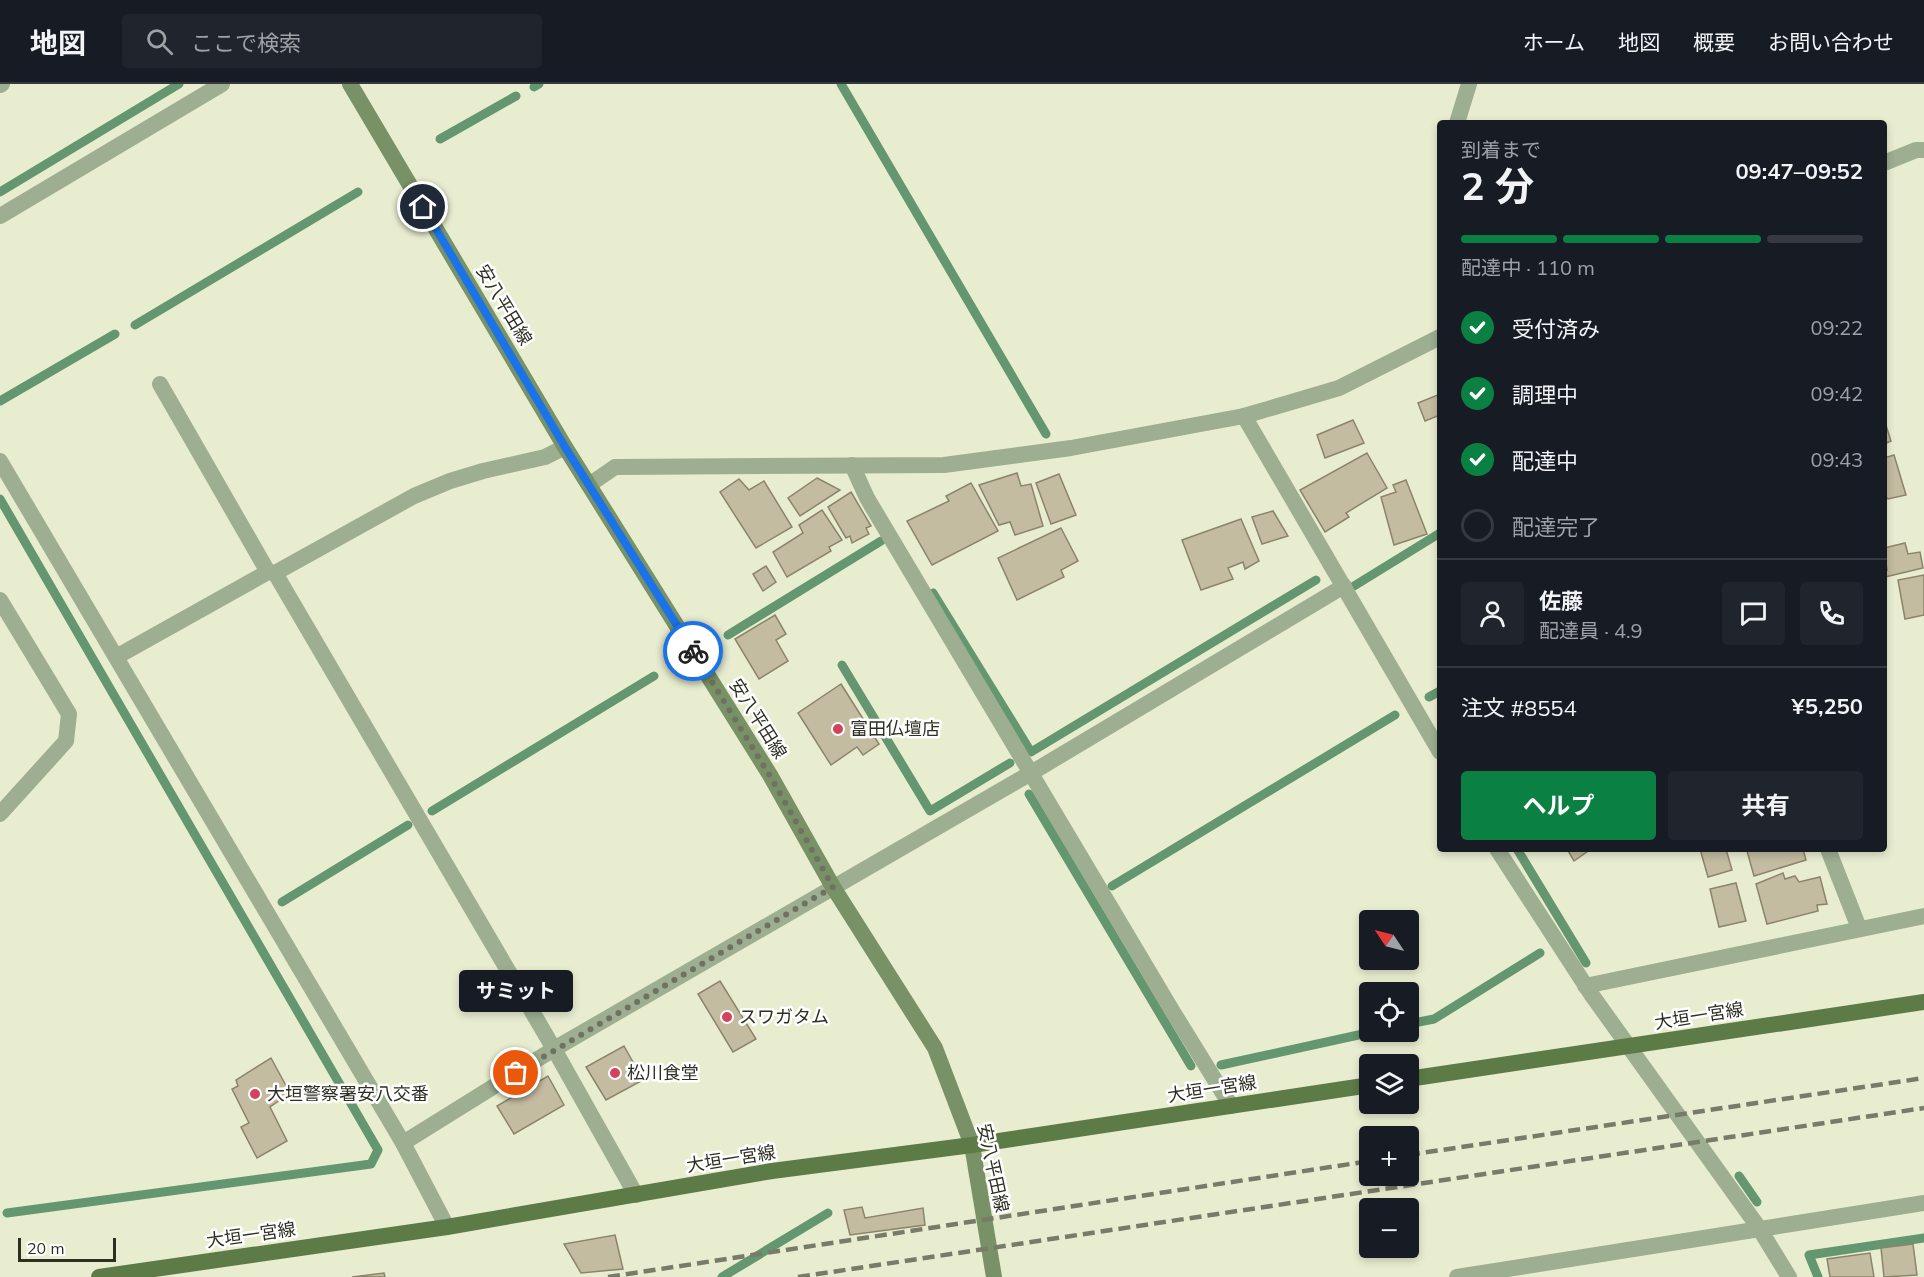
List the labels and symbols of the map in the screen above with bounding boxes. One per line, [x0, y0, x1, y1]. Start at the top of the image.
pin [397, 181, 448, 232]
street label: 安八平田線 [471, 260, 537, 349]
courier [663, 621, 723, 681]
street label: 安八平田線 [725, 674, 792, 763]
place label: 富田仏壇店 [850, 717, 940, 740]
marker: 富田仏壇店 [831, 722, 845, 736]
north arrow [1359, 910, 1419, 970]
callout: サミット [459, 971, 573, 1013]
street label: 大垣一宮線 [1653, 997, 1745, 1034]
place label: スワガタム [739, 1005, 829, 1028]
marker: スワガタム [720, 1010, 734, 1024]
pin [490, 1047, 541, 1098]
place label: 松川食堂 [627, 1061, 699, 1084]
marker: 松川食堂 [608, 1066, 622, 1080]
street label: 大垣一宮線 [1166, 1070, 1258, 1107]
place label: 大垣警察署安八交番 [267, 1082, 429, 1105]
marker: 大垣警察署安八交番 [248, 1087, 262, 1101]
street label: 安八平田線 [973, 1121, 1014, 1214]
street label: 大垣一宮線 [685, 1140, 777, 1177]
street label: 大垣一宮線 [205, 1217, 297, 1252]
scale bar [18, 1235, 116, 1262]

